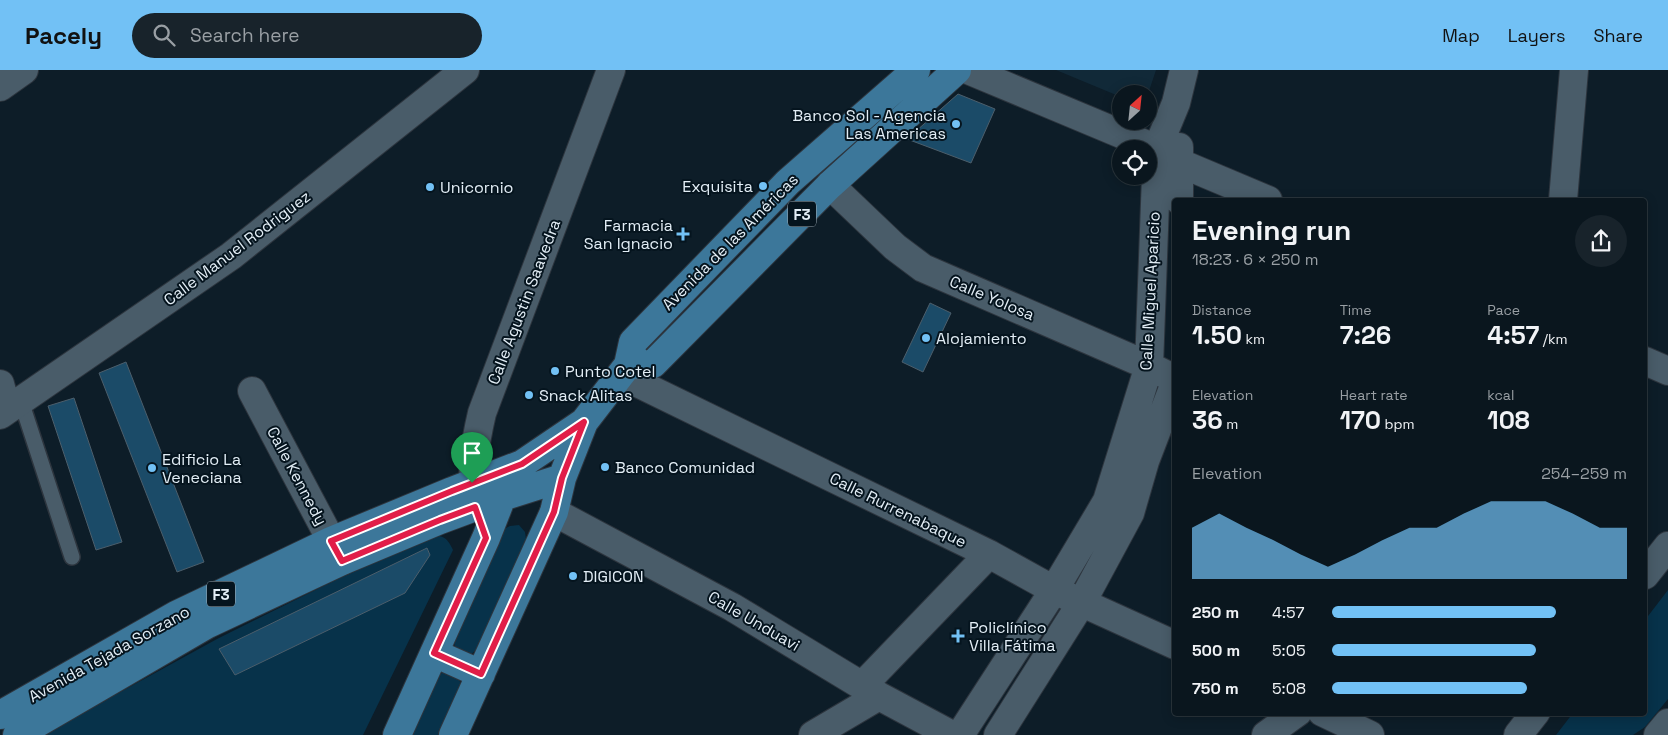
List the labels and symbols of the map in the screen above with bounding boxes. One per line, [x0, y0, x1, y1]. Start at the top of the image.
north arrow [1112, 85, 1158, 130]
place label: Banco Sol - Agencia Las Americas [793, 105, 946, 144]
marker: Banco Sol - Agencia Las Americas [950, 118, 962, 130]
street label: Avenida de las Américas [657, 169, 803, 315]
place label: Exquisita [682, 176, 753, 197]
place label: Unicornio [440, 177, 514, 198]
marker: Exquisita [757, 180, 769, 192]
marker: Unicornio [424, 181, 436, 193]
street label: Calle Manuel Rodriguez [159, 186, 315, 310]
road number: F3 [788, 202, 816, 226]
street label: Calle Miguel Aparicio [1135, 211, 1165, 371]
place label: Farmacia San Ignacio [584, 215, 673, 254]
street label: Calle Agustin Saavedra [483, 217, 565, 387]
marker: Farmacia San Ignacio [677, 228, 689, 240]
street label: Calle Yolosa [946, 271, 1038, 325]
place label: Alojamiento [936, 328, 1027, 349]
marker: Alojamiento [920, 332, 932, 344]
place label: Punto Cotel [565, 361, 655, 382]
marker: Punto Cotel [549, 365, 561, 377]
place label: Snack Alitas [539, 385, 632, 406]
marker: Snack Alitas [523, 389, 535, 401]
street label: Calle Kennedy [262, 423, 332, 529]
pin [451, 432, 493, 483]
place label: Edificio La Veneciana [162, 449, 242, 488]
place label: Banco Comunidad [615, 457, 755, 478]
marker: Banco Comunidad [599, 461, 611, 473]
marker: Edificio La Veneciana [146, 462, 158, 474]
street label: Calle Rurrenabaque [826, 468, 970, 552]
place label: DIGICON [583, 566, 644, 587]
marker: DIGICON [567, 570, 579, 582]
road number: F3 [207, 582, 235, 606]
street label: Calle Unduavi [704, 586, 804, 656]
street label: Avenida Tejada Sorzano [25, 601, 193, 707]
place label: Policlínico Villa Fátima [969, 617, 1055, 656]
marker: Policlínico Villa Fátima [951, 629, 965, 643]

